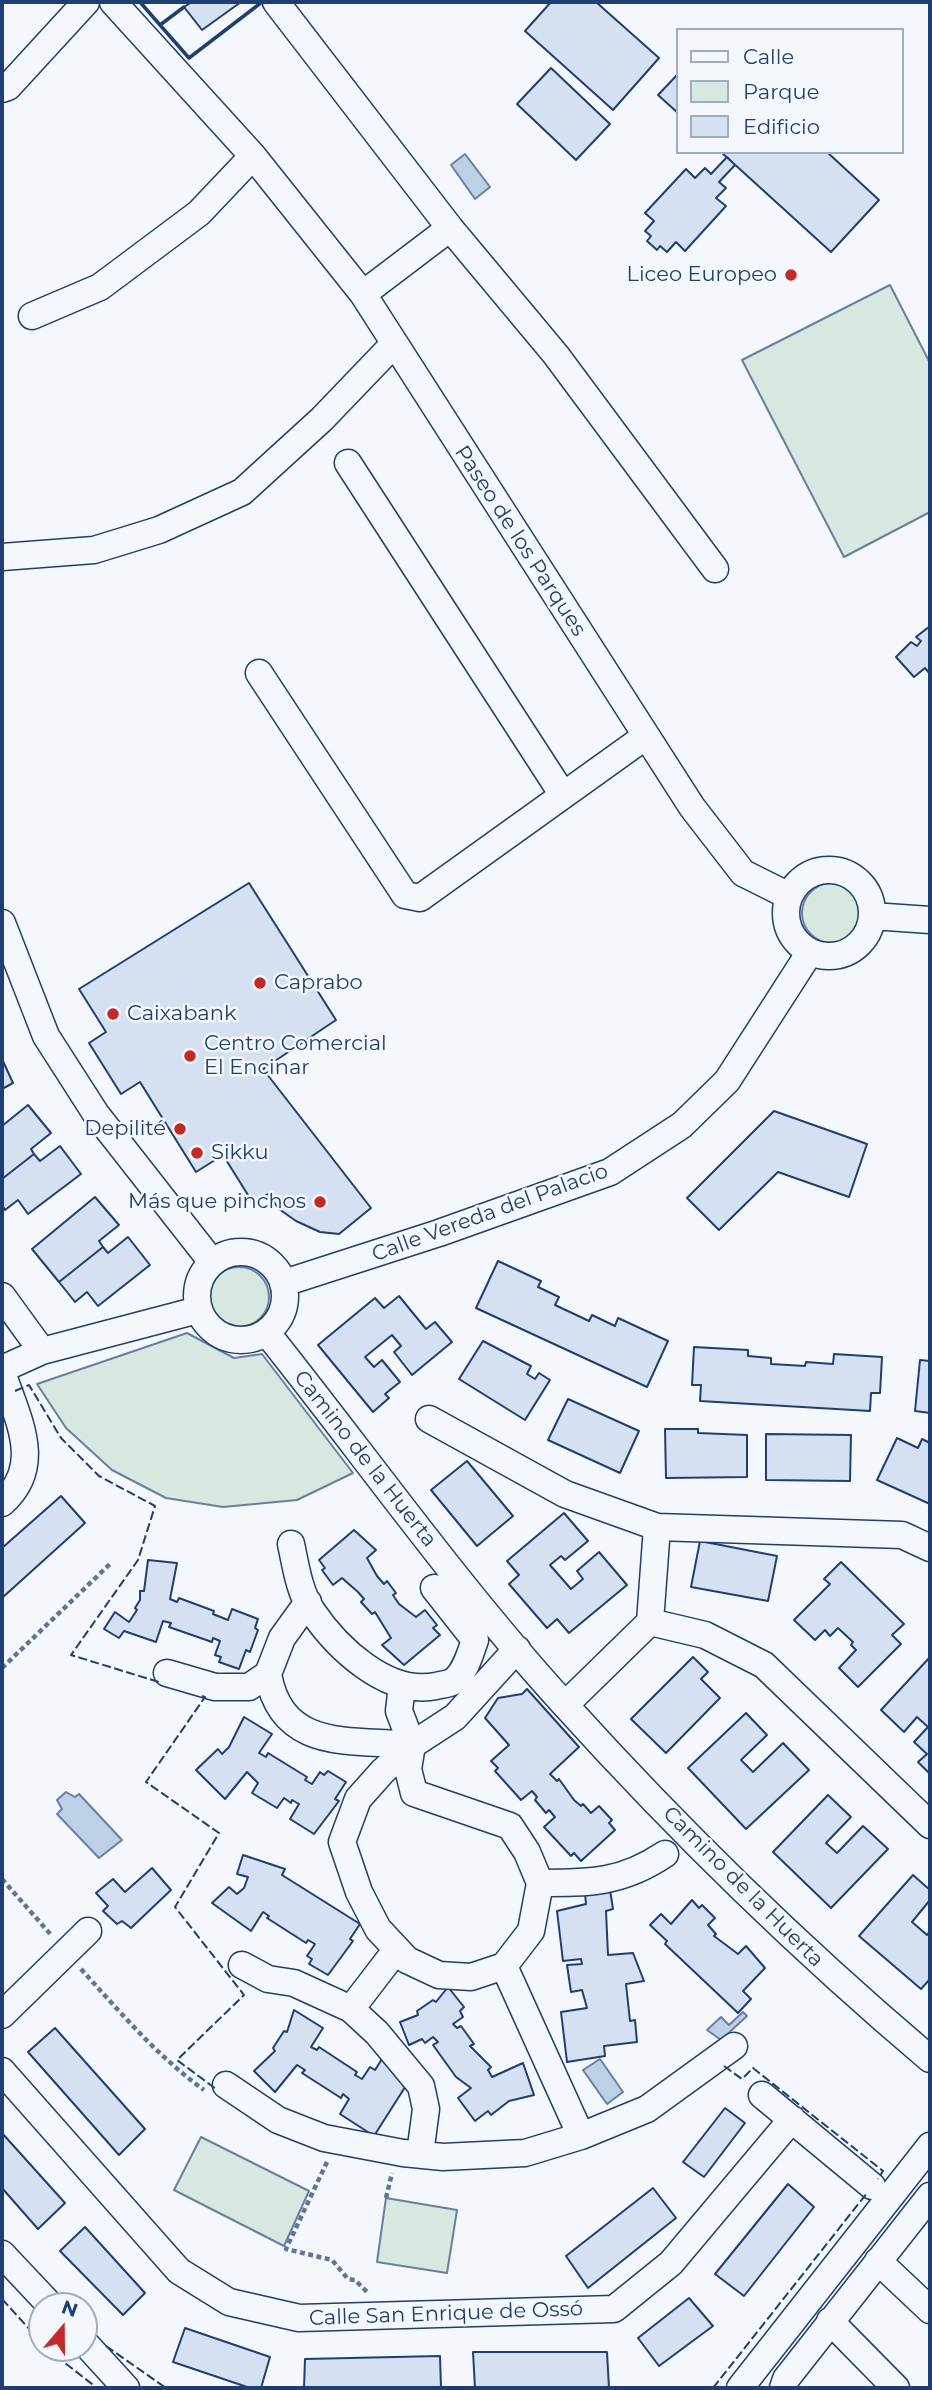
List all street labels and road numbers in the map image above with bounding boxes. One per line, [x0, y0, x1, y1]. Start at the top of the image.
street label: Paseo de los Parques [449, 441, 591, 641]
street label: Calle Vereda del Palacio [368, 1158, 612, 1268]
street label: Camino de la Huerta [288, 1366, 442, 1552]
street label: Camino de la Huerta [657, 1801, 829, 1973]
street label: Calle San Enrique de Ossó [309, 2297, 583, 2331]

